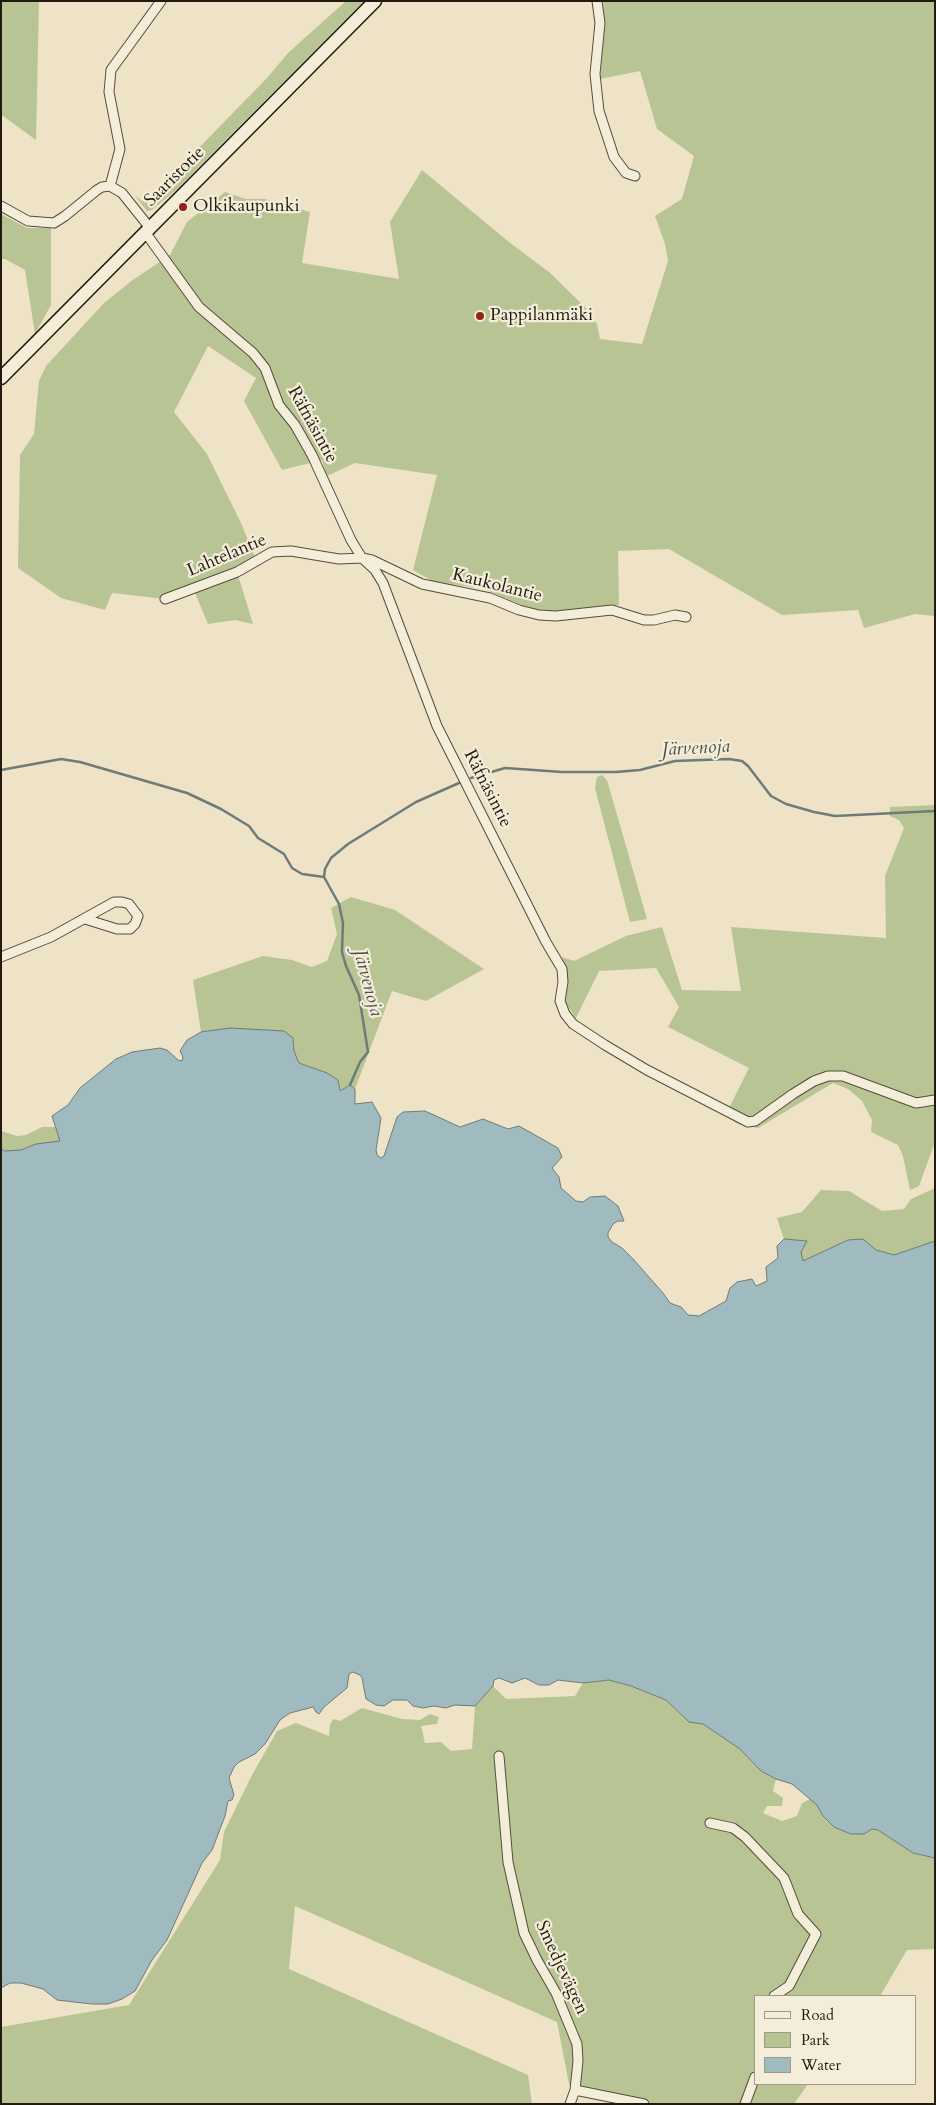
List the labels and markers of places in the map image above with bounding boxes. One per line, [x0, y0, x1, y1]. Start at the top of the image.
place label: Olkikaupunki [193, 196, 300, 218]
marker: Olkikaupunki [177, 201, 189, 213]
place label: Pappilanmäki [490, 305, 593, 327]
marker: Pappilanmäki [474, 310, 486, 322]

